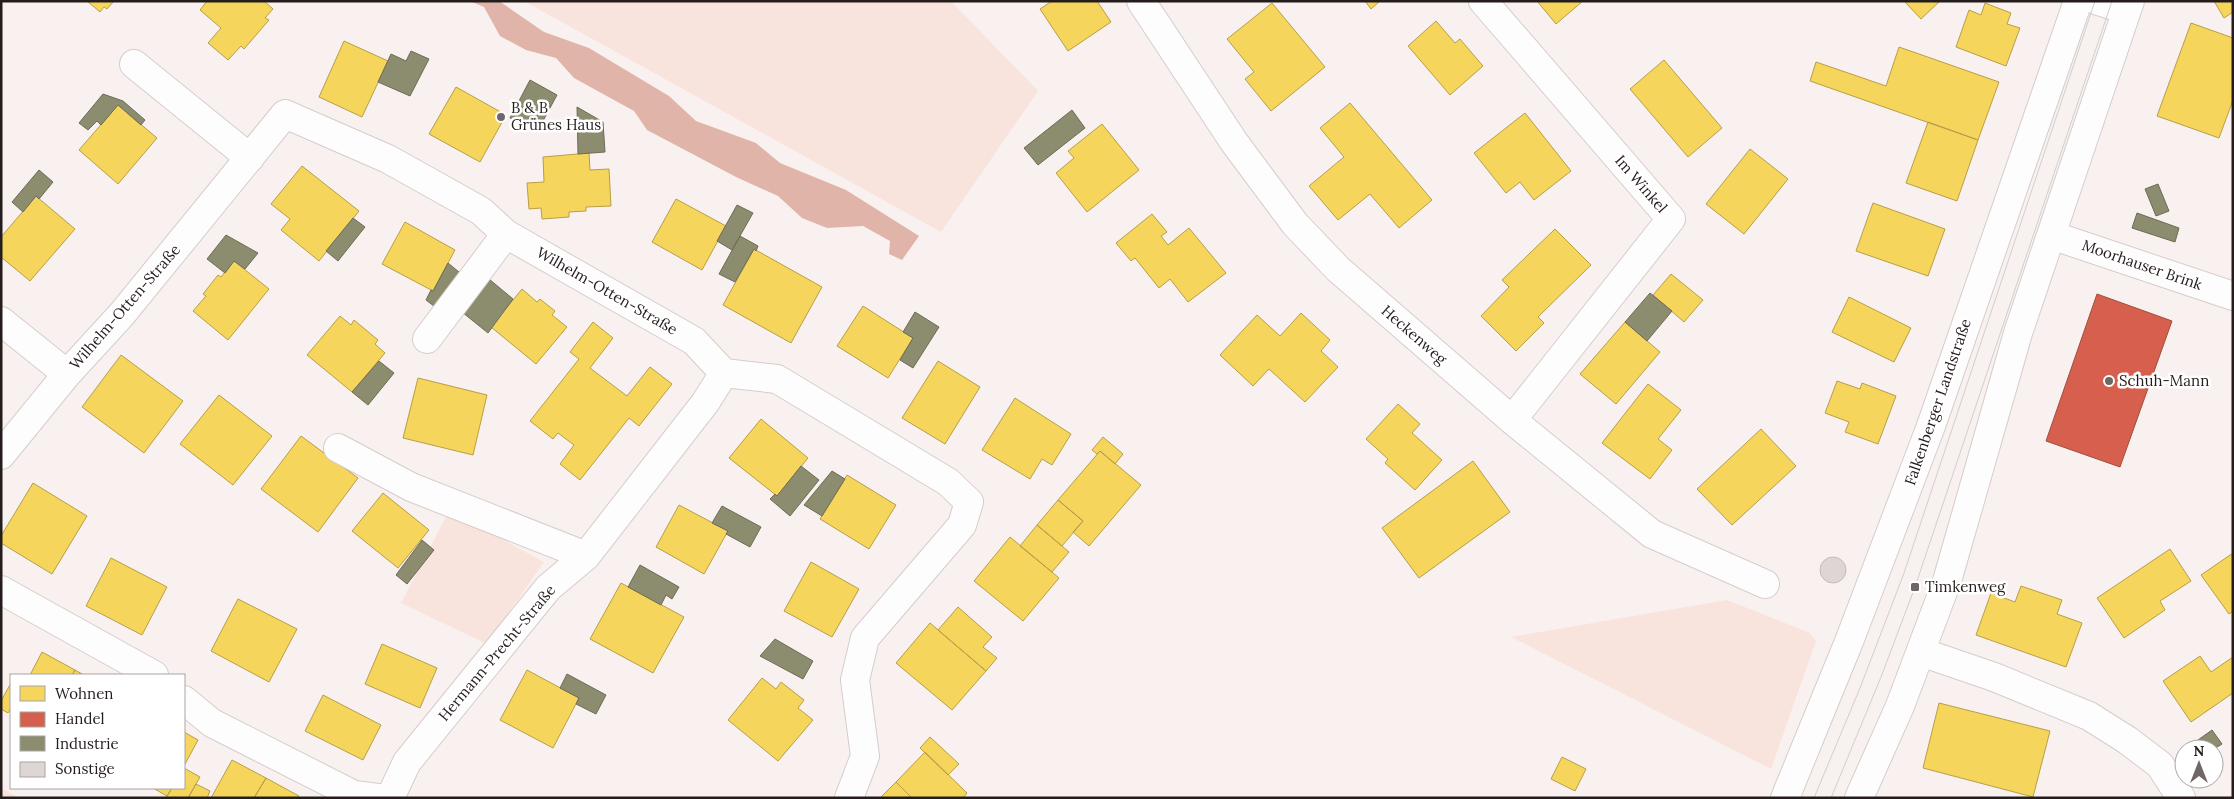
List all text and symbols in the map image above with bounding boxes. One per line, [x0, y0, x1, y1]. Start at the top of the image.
place label: B & B Grünes Haus [511, 98, 601, 134]
marker: B & B Grünes Haus [495, 111, 507, 123]
street label: Im Winkel [1611, 151, 1672, 216]
street label: Moorhauser Brink [2080, 235, 2205, 294]
street label: Wilhelm-Otten-Straße [65, 240, 184, 373]
street label: Wilhelm-Otten-Straße [533, 242, 681, 339]
street label: Heckenweg [1378, 301, 1452, 369]
street label: Falkenberger Landstraße [1900, 316, 1975, 488]
place label: Schuh-Mann [2119, 371, 2209, 390]
marker: Schuh-Mann [2103, 375, 2115, 387]
place label: Timkenweg [1925, 577, 2006, 596]
street label: Hermann-Precht-Straße [434, 581, 559, 725]
marker: Timkenweg [1909, 581, 1921, 593]
legend [10, 674, 185, 789]
text: Wohnen [55, 684, 113, 703]
text: Handel [55, 709, 105, 728]
text: Industrie [55, 734, 119, 753]
north arrow [2174, 739, 2224, 789]
text: N [2194, 742, 2205, 760]
text: Sonstige [55, 759, 115, 778]

